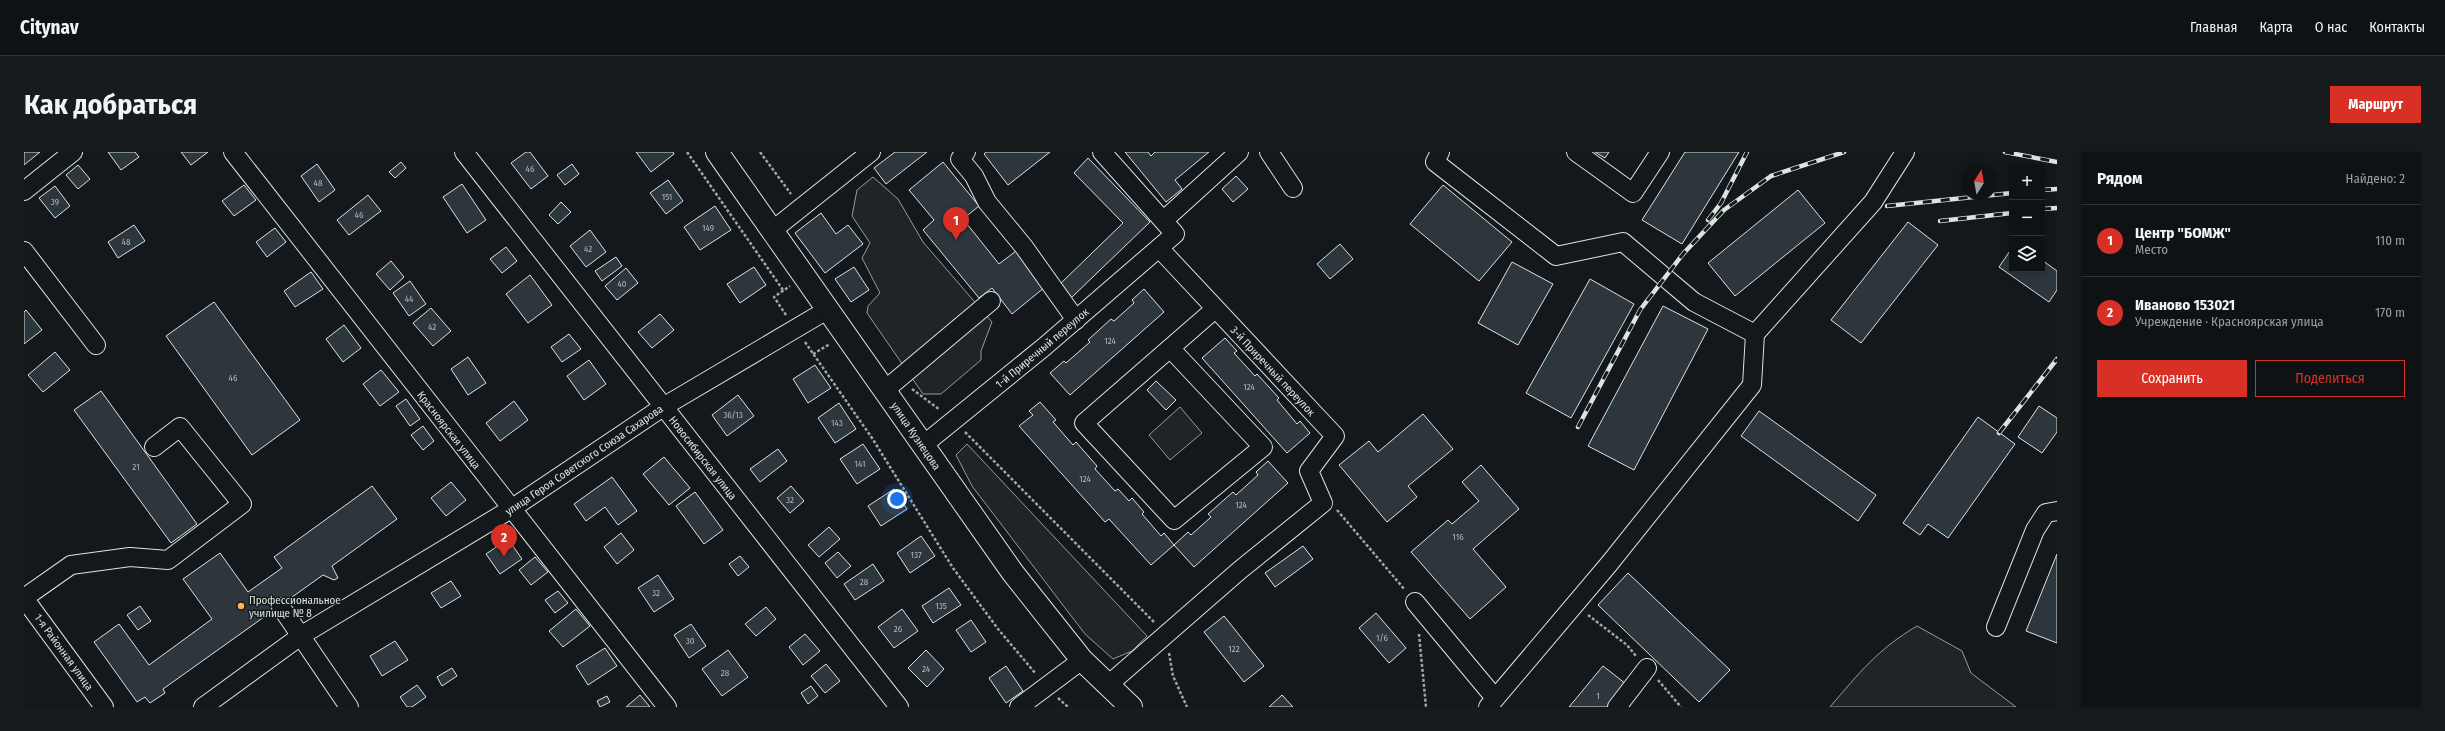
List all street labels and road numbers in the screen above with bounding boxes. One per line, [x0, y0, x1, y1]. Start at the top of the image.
street label: 1-й Приречный переулок [993, 305, 1092, 391]
street label: 3-й Приречный переулок [1228, 324, 1318, 420]
street label: Красноярская улица [414, 389, 483, 472]
street label: улица Кузнецова [888, 400, 943, 473]
street label: улица Героя Советского Союза Сахарова [503, 403, 666, 518]
street label: Новосибирская улица [666, 414, 739, 503]
street label: 1-я Районная улица [32, 612, 96, 693]

